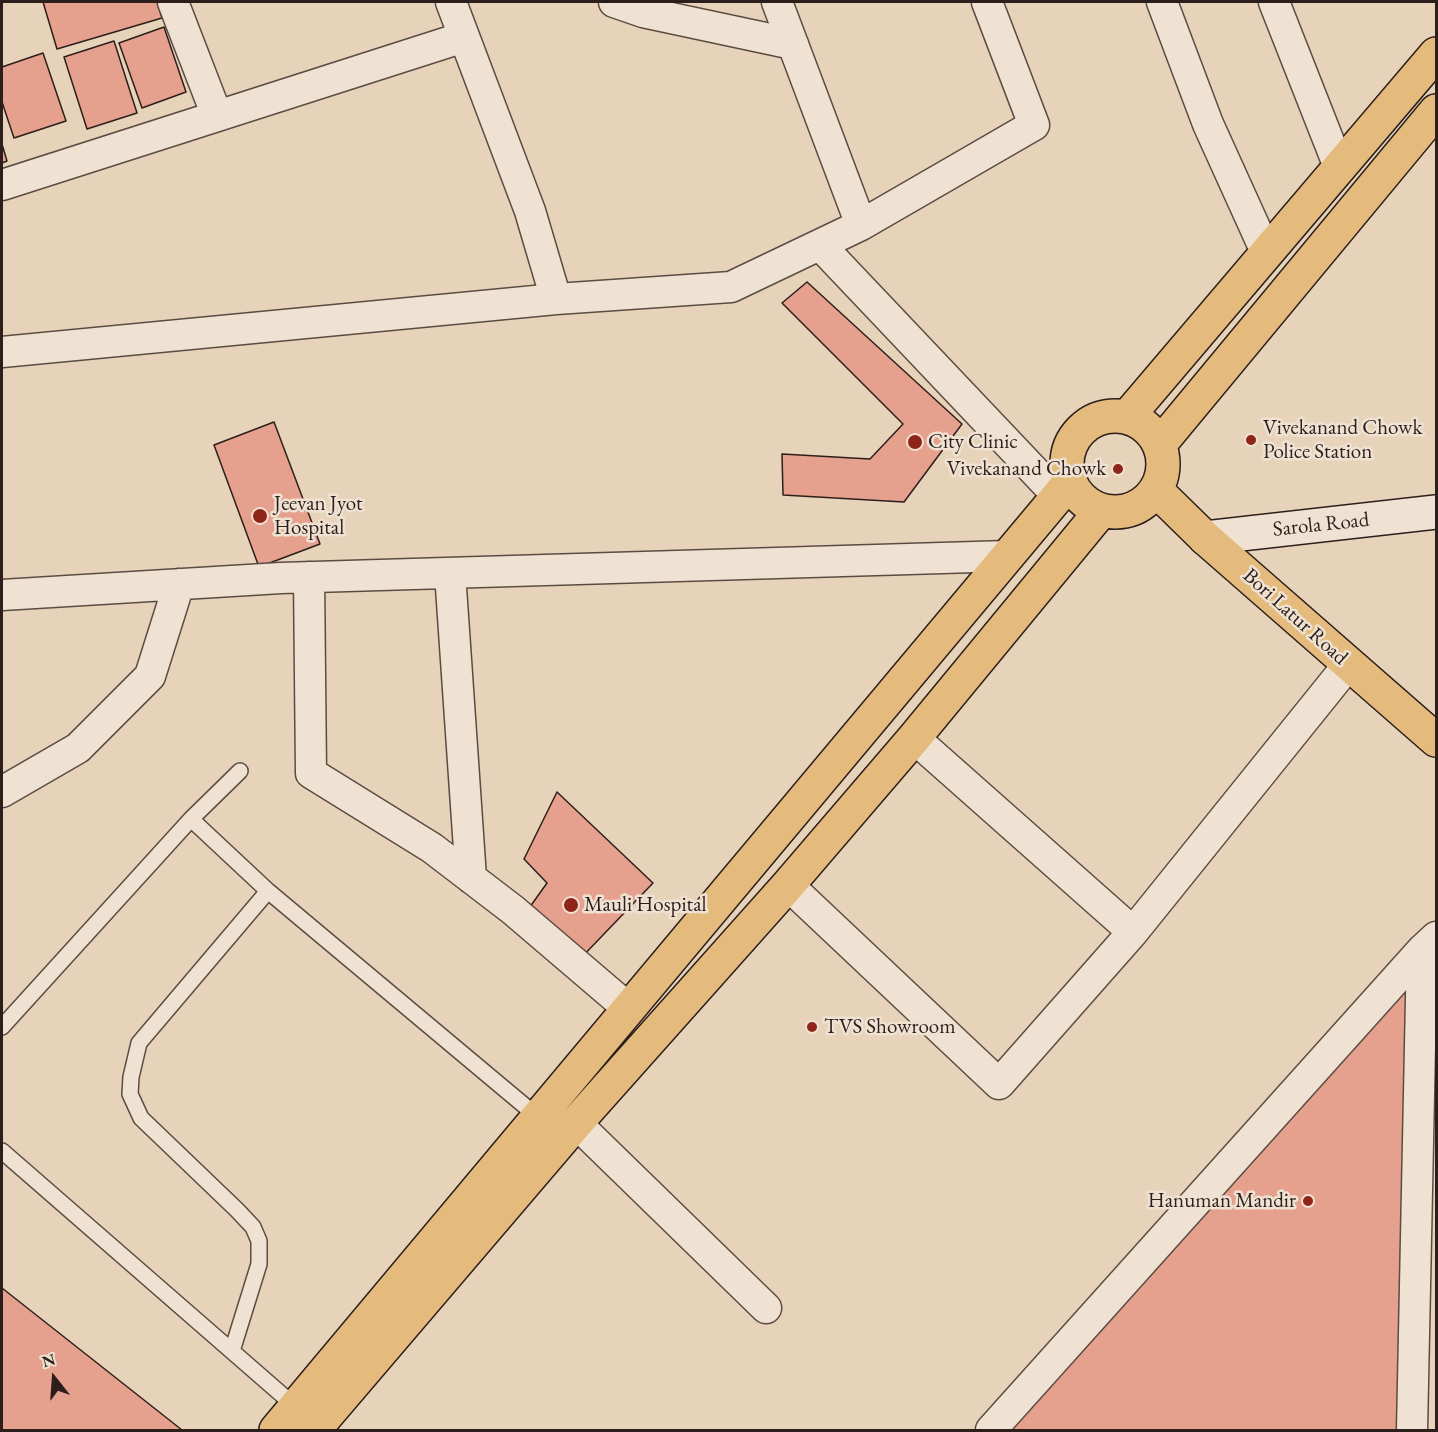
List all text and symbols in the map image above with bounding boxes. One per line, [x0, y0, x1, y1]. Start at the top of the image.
place label: Vivekanand Chowk Police Station [1263, 415, 1422, 465]
place label: City Clinic [928, 429, 1018, 455]
marker: City Clinic [906, 433, 924, 451]
marker: Vivekanand Chowk Police Station [1244, 433, 1258, 447]
place label: Vivekanand Chowk [947, 456, 1106, 482]
marker: Vivekanand Chowk [1111, 462, 1125, 476]
place label: Jeevan Jyot Hospital [274, 491, 363, 541]
marker: Jeevan Jyot Hospital [251, 507, 269, 525]
street label: Sarola Road [1272, 507, 1370, 543]
street label: Bori Latur Road [1237, 563, 1353, 671]
place label: Mauli Hospital [584, 892, 707, 918]
marker: Mauli Hospital [562, 896, 580, 914]
place label: TVS Showroom [824, 1014, 956, 1040]
marker: TVS Showroom [805, 1020, 819, 1034]
place label: Hanuman Mandir [1148, 1188, 1296, 1214]
marker: Hanuman Mandir [1301, 1194, 1315, 1208]
north arrow [24, 1348, 84, 1408]
text: N [39, 1348, 58, 1372]

